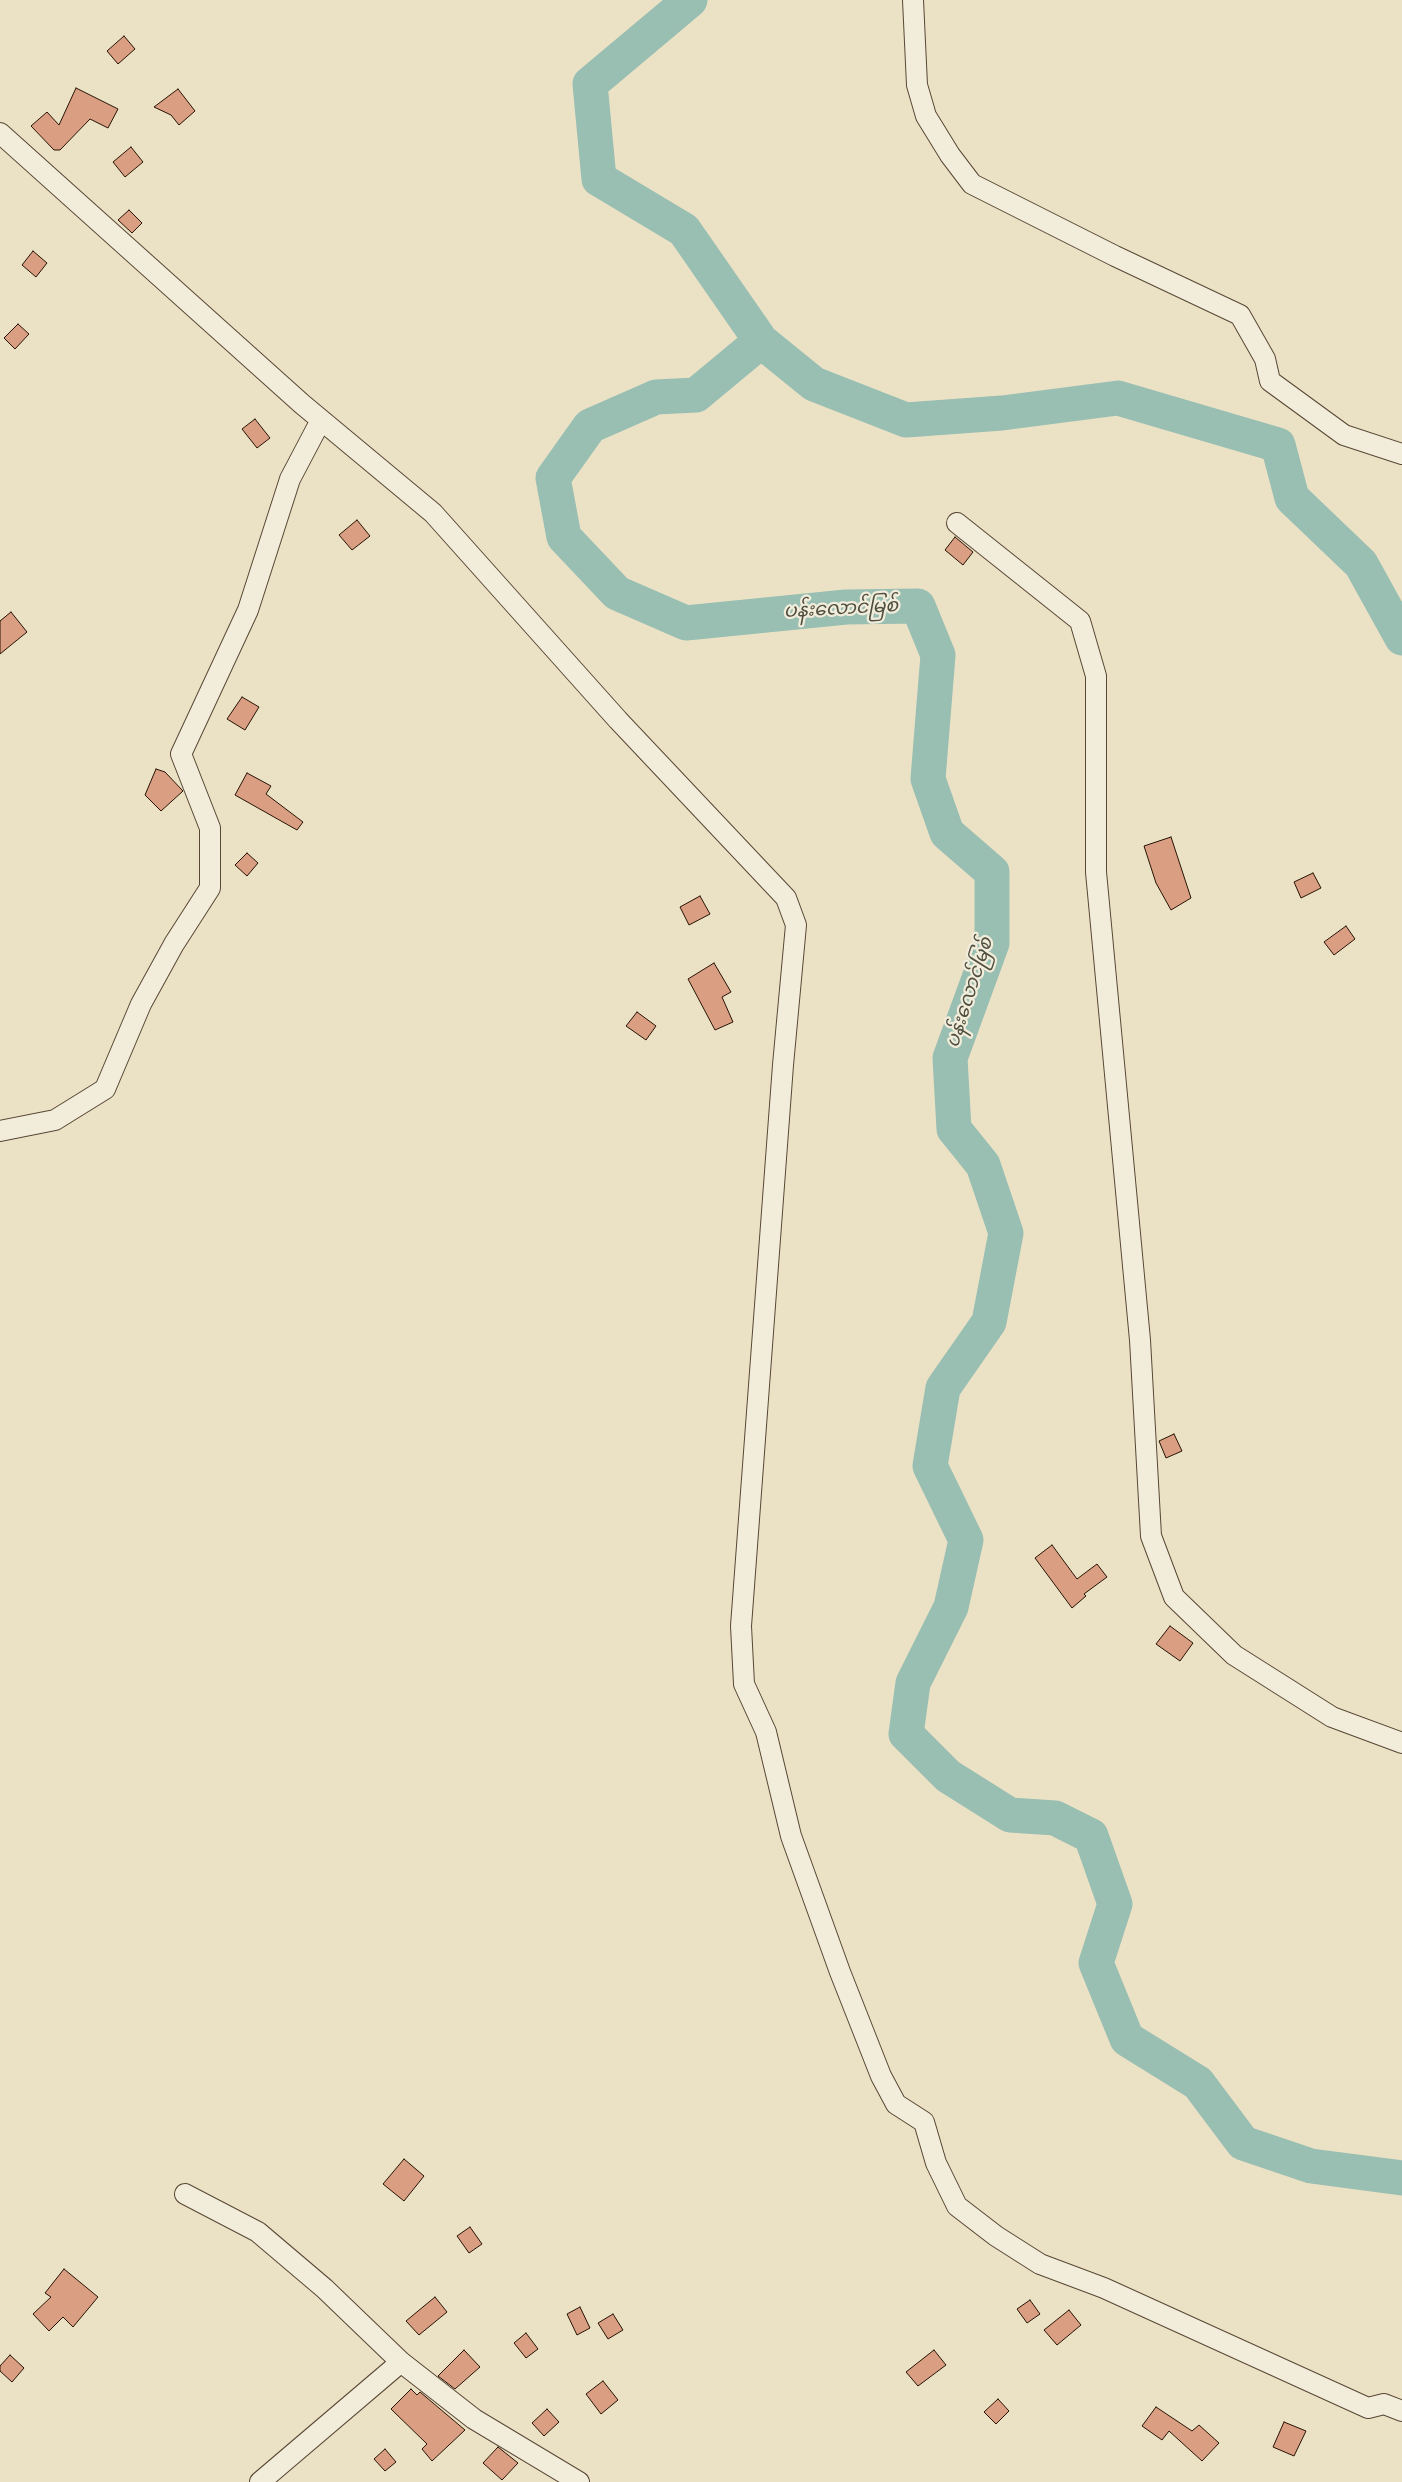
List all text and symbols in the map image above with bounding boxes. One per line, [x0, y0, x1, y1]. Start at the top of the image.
water label: ပန်းလောင်မြစ် [783, 596, 899, 624]
water label: ပန်းလောင်မြစ် [942, 935, 1000, 1051]

